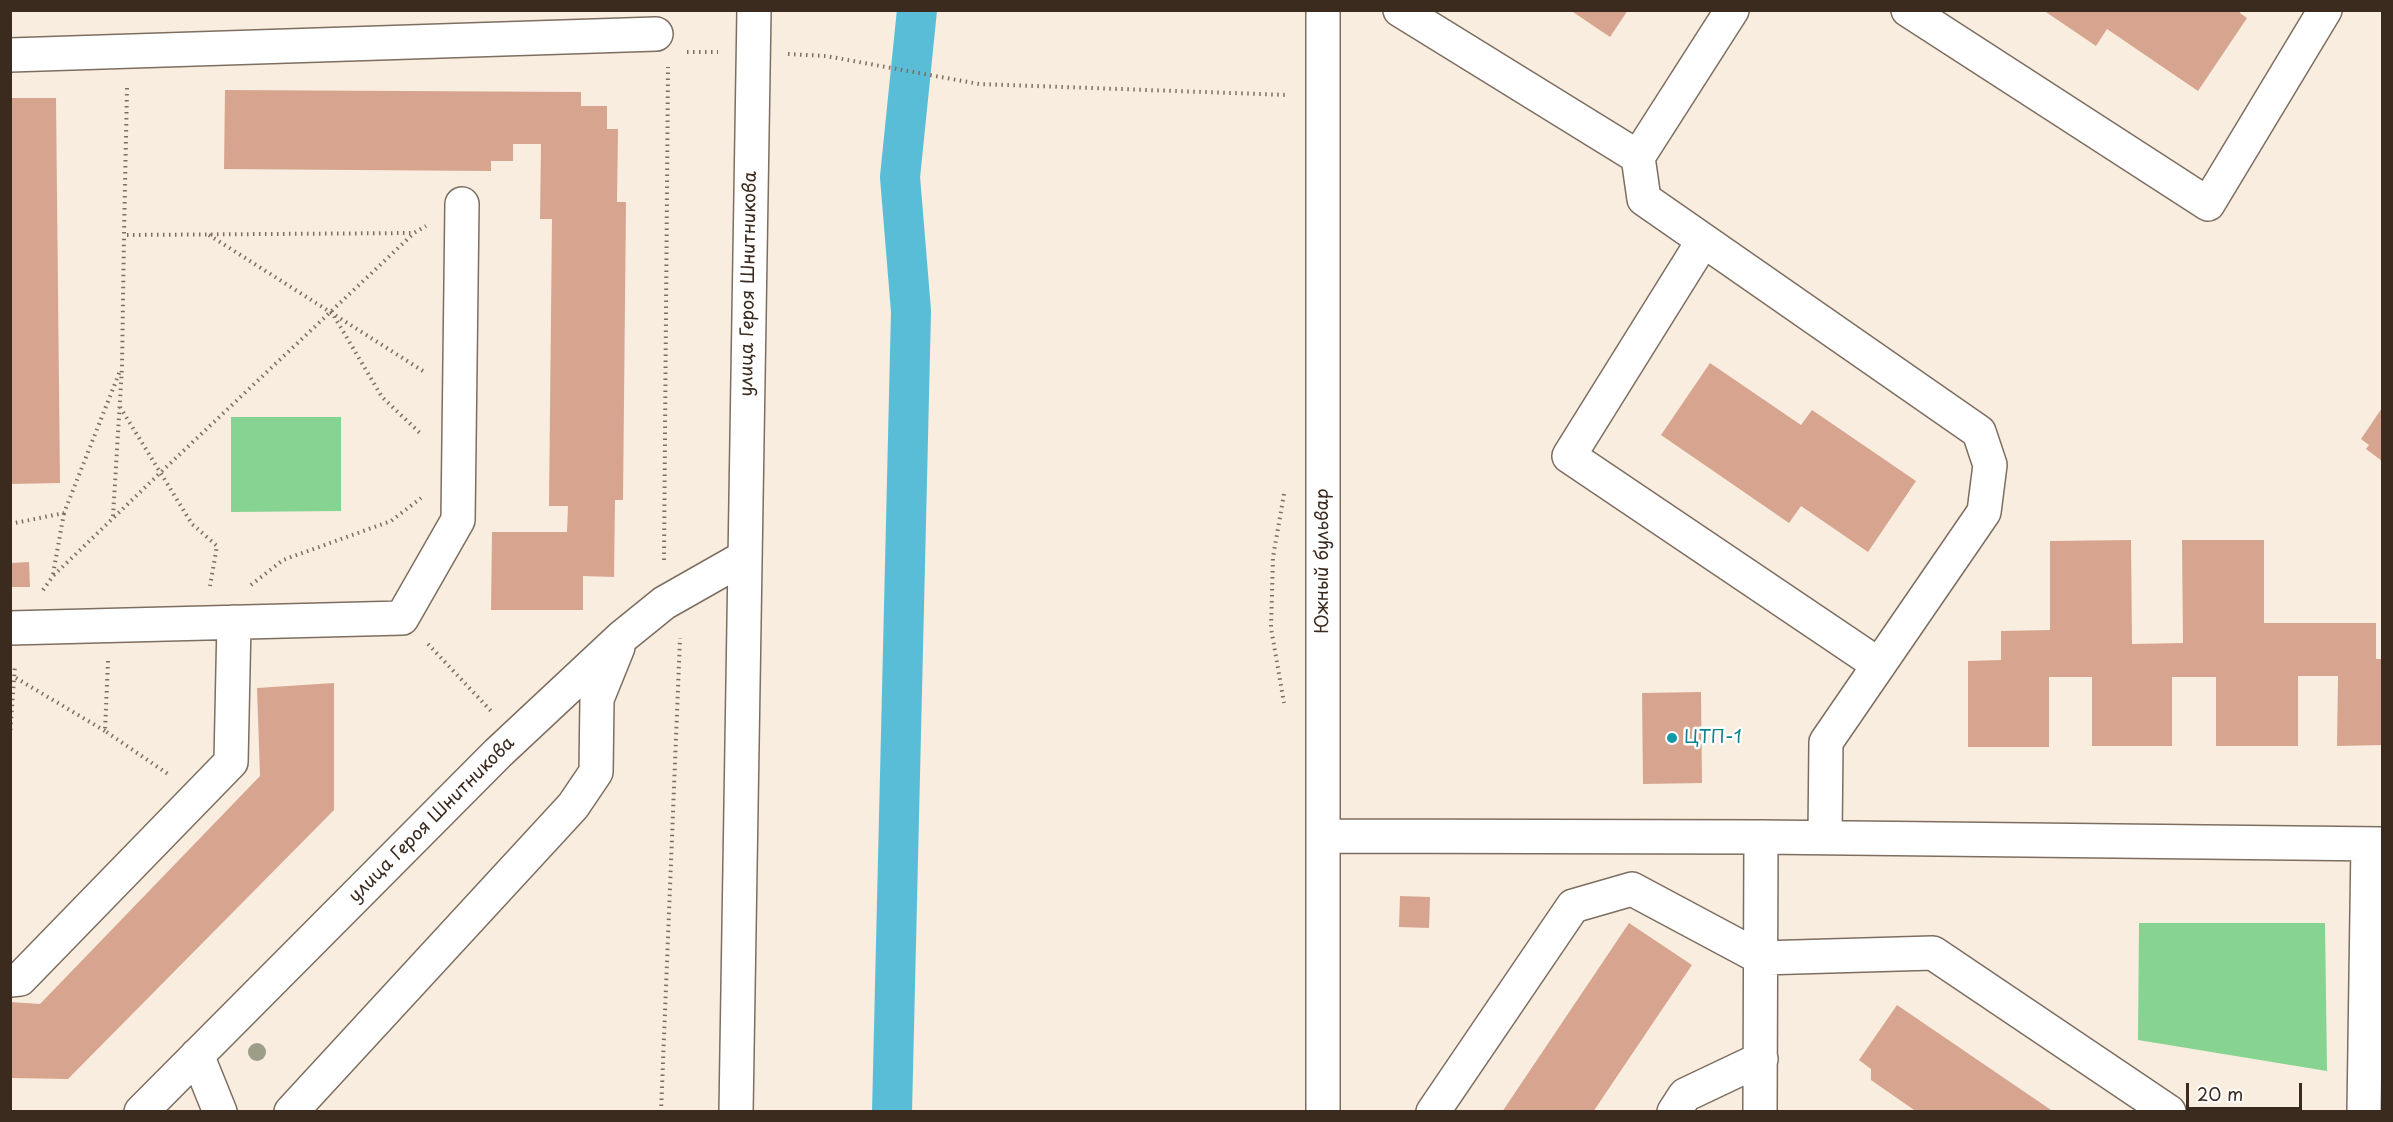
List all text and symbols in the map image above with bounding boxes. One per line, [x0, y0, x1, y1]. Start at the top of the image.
street label: улица Героя Шнитникова [736, 171, 762, 397]
street label: Южный бульвар [1312, 488, 1334, 634]
place label: ЦТП-1 [1684, 727, 1742, 749]
marker: ЦТП-1 [1665, 731, 1679, 745]
street label: улица Героя Шнитникова [345, 733, 519, 907]
scale bar [2189, 1071, 2304, 1109]
text: 20 m [2197, 1080, 2243, 1107]

